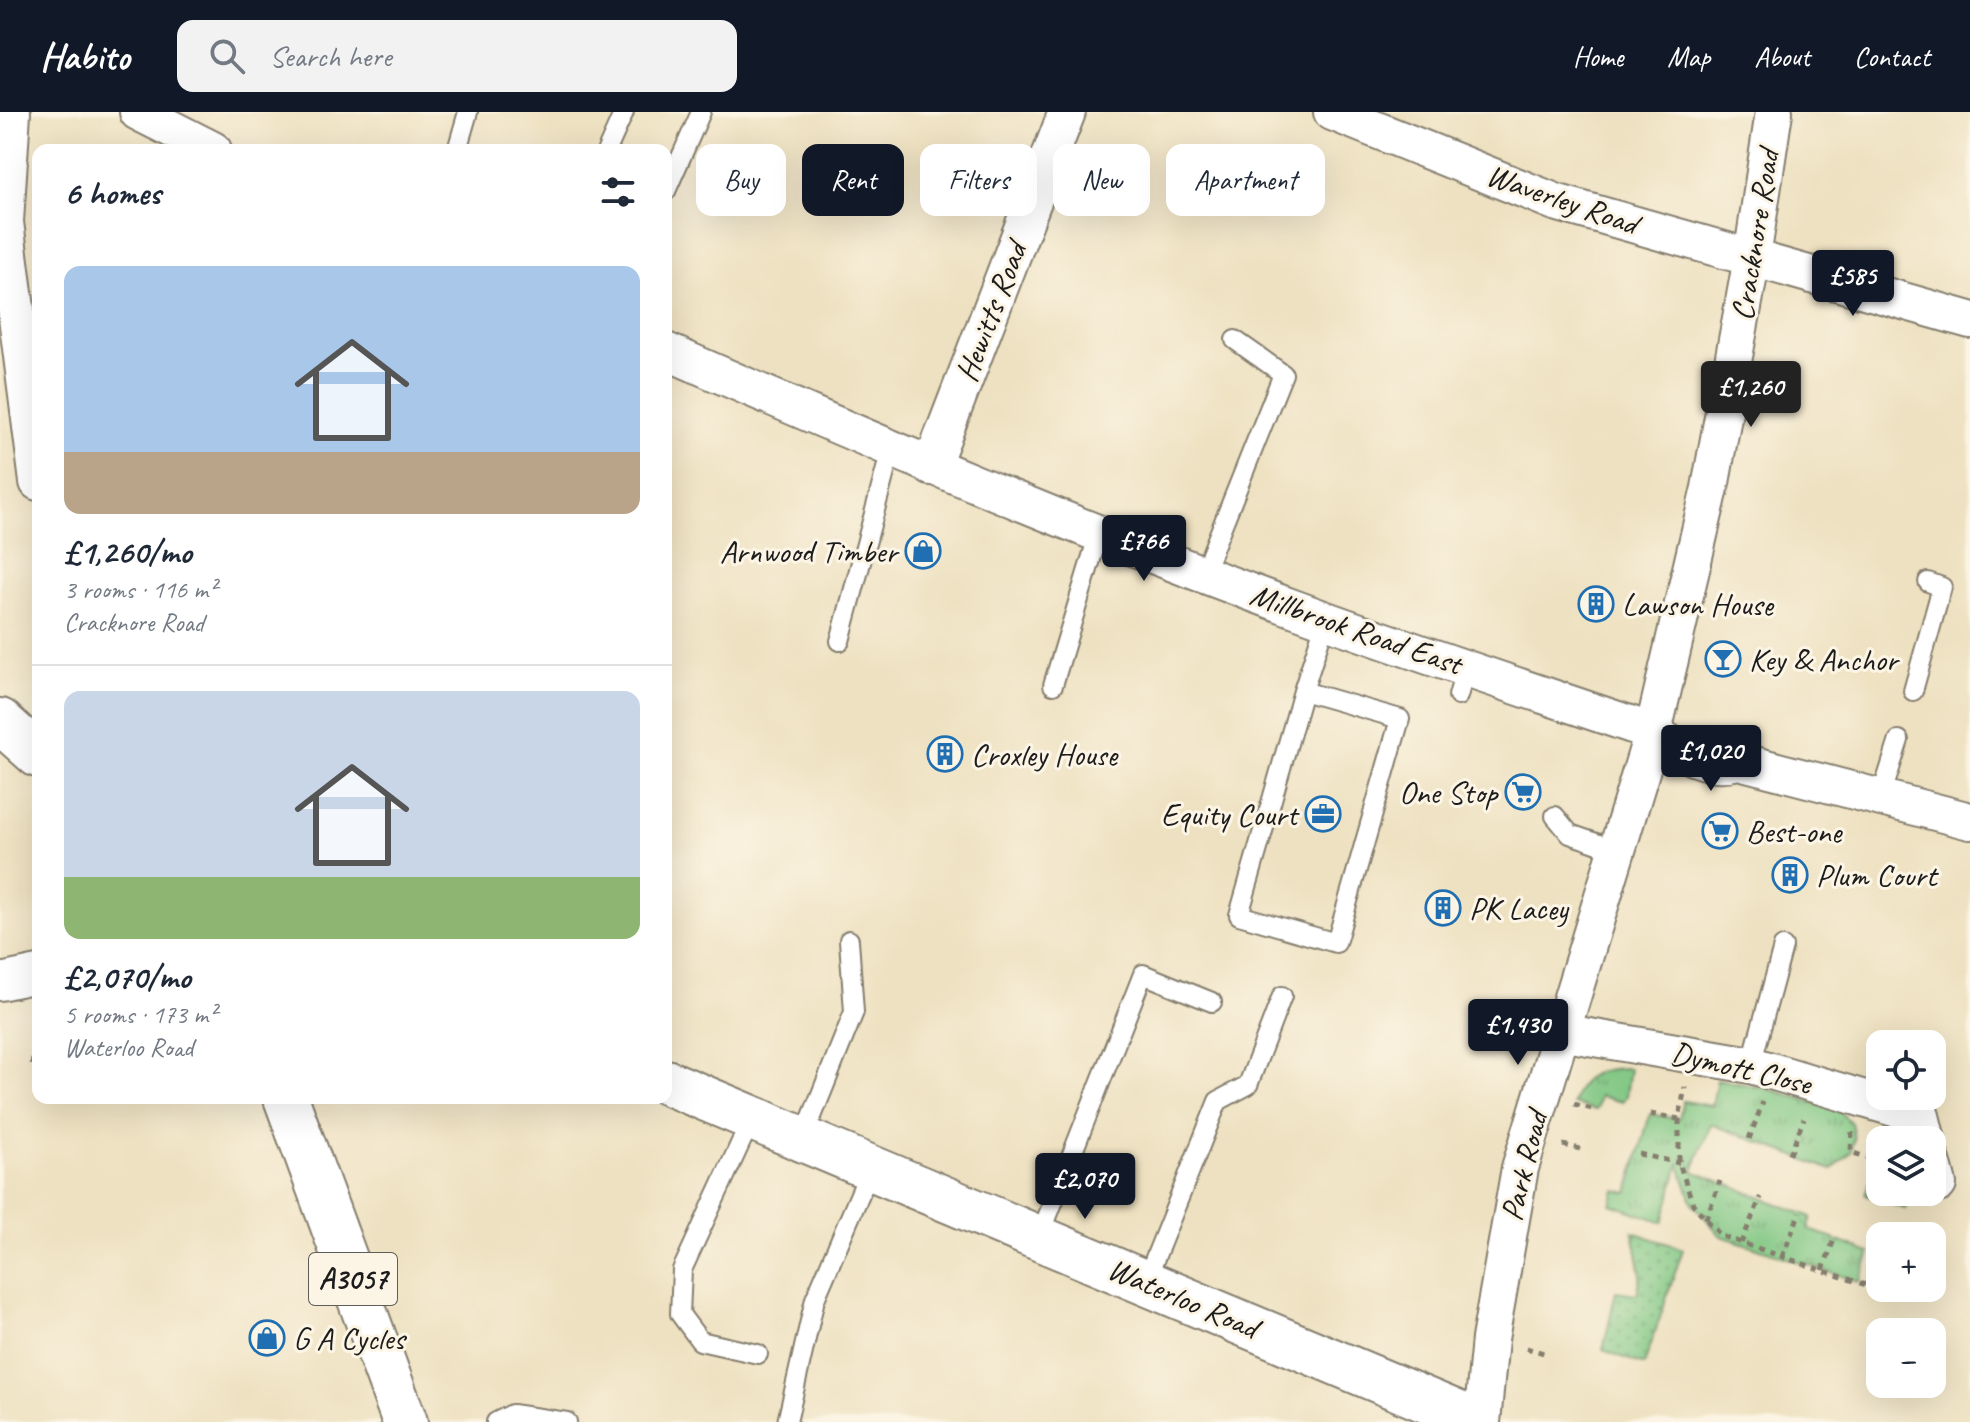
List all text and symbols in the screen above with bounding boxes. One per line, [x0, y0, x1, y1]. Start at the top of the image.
search box [177, 20, 737, 92]
text: Habito [40, 33, 129, 80]
icon: search [205, 34, 249, 78]
text: Search here [269, 37, 392, 75]
text: Home [1573, 39, 1623, 74]
text: Map [1667, 39, 1710, 74]
text: About [1754, 39, 1810, 74]
text: Contact [1854, 39, 1930, 74]
street label: Cracknore Road [1721, 142, 1789, 323]
chip: Buy [696, 144, 786, 216]
chip: Rent [802, 144, 904, 216]
chip: Filters [920, 144, 1037, 216]
chip: New [1053, 144, 1150, 216]
chip: Apartment [1166, 144, 1325, 216]
street label: Waverley Road [1481, 154, 1648, 246]
icon: filters [596, 170, 640, 214]
text: 6 homes [64, 171, 161, 214]
street label: Hewitts Road [946, 232, 1038, 387]
pin: £585 [1806, 250, 1900, 318]
text: £585 [1830, 259, 1876, 292]
icon: home [280, 318, 424, 462]
pin: £1,260 [1686, 361, 1816, 429]
text: £1,260 [1719, 370, 1783, 403]
pin: £766 [1097, 515, 1191, 583]
text: £766 [1120, 524, 1168, 557]
text: £1,260/mo [64, 530, 192, 573]
place label: Arnwood Timber [720, 531, 900, 572]
shop icon: Arnwood Timber [904, 532, 942, 570]
text: 3 rooms · 116 m² [64, 573, 216, 606]
street label: Millbrook Road East [1245, 574, 1470, 685]
place label: Lawson House [1622, 584, 1775, 625]
building icon: Lawson House [1577, 585, 1615, 623]
text: Cracknore Road [64, 606, 204, 639]
place label: Key & Anchor [1749, 639, 1901, 680]
bar icon: Key & Anchor [1704, 640, 1742, 678]
pin: £1,020 [1646, 725, 1776, 793]
place label: Croxley House [971, 734, 1119, 775]
text: £1,020 [1679, 734, 1743, 767]
building icon: Croxley House [926, 735, 964, 773]
icon: home [280, 743, 424, 887]
place label: One Stop [1399, 772, 1499, 813]
supermarket icon: One Stop [1504, 773, 1542, 811]
place label: Equity Court [1161, 794, 1300, 835]
office icon: Equity Court [1304, 795, 1342, 833]
place label: Best-one [1746, 811, 1844, 852]
supermarket icon: Best-one [1701, 812, 1739, 850]
place label: Plum Court [1816, 855, 1940, 896]
building icon: Plum Court [1771, 856, 1809, 894]
place label: PK Lacey [1469, 888, 1570, 929]
building icon: PK Lacey [1424, 889, 1462, 927]
text: £2,070/mo [64, 955, 191, 998]
text: 5 rooms · 173 m² [64, 998, 216, 1031]
pin: £1,430 [1453, 999, 1583, 1067]
text: £1,430 [1486, 1008, 1550, 1041]
map controls [1866, 1030, 1946, 1398]
button: locate [1866, 1030, 1946, 1110]
text: Waterloo Road [64, 1031, 193, 1064]
street label: Dymott Close [1667, 1032, 1818, 1105]
street label: Park Road [1491, 1103, 1558, 1225]
button: layers [1866, 1126, 1946, 1206]
pin: £2,070 [1020, 1153, 1150, 1221]
text: £2,070 [1053, 1162, 1117, 1195]
button: + [1866, 1222, 1946, 1302]
street label: Waterloo Road [1102, 1248, 1268, 1350]
road number: A3057 [309, 1253, 397, 1305]
place label: G A Cycles [293, 1318, 408, 1359]
button: − [1866, 1318, 1946, 1398]
shop icon: G A Cycles [248, 1319, 286, 1357]

